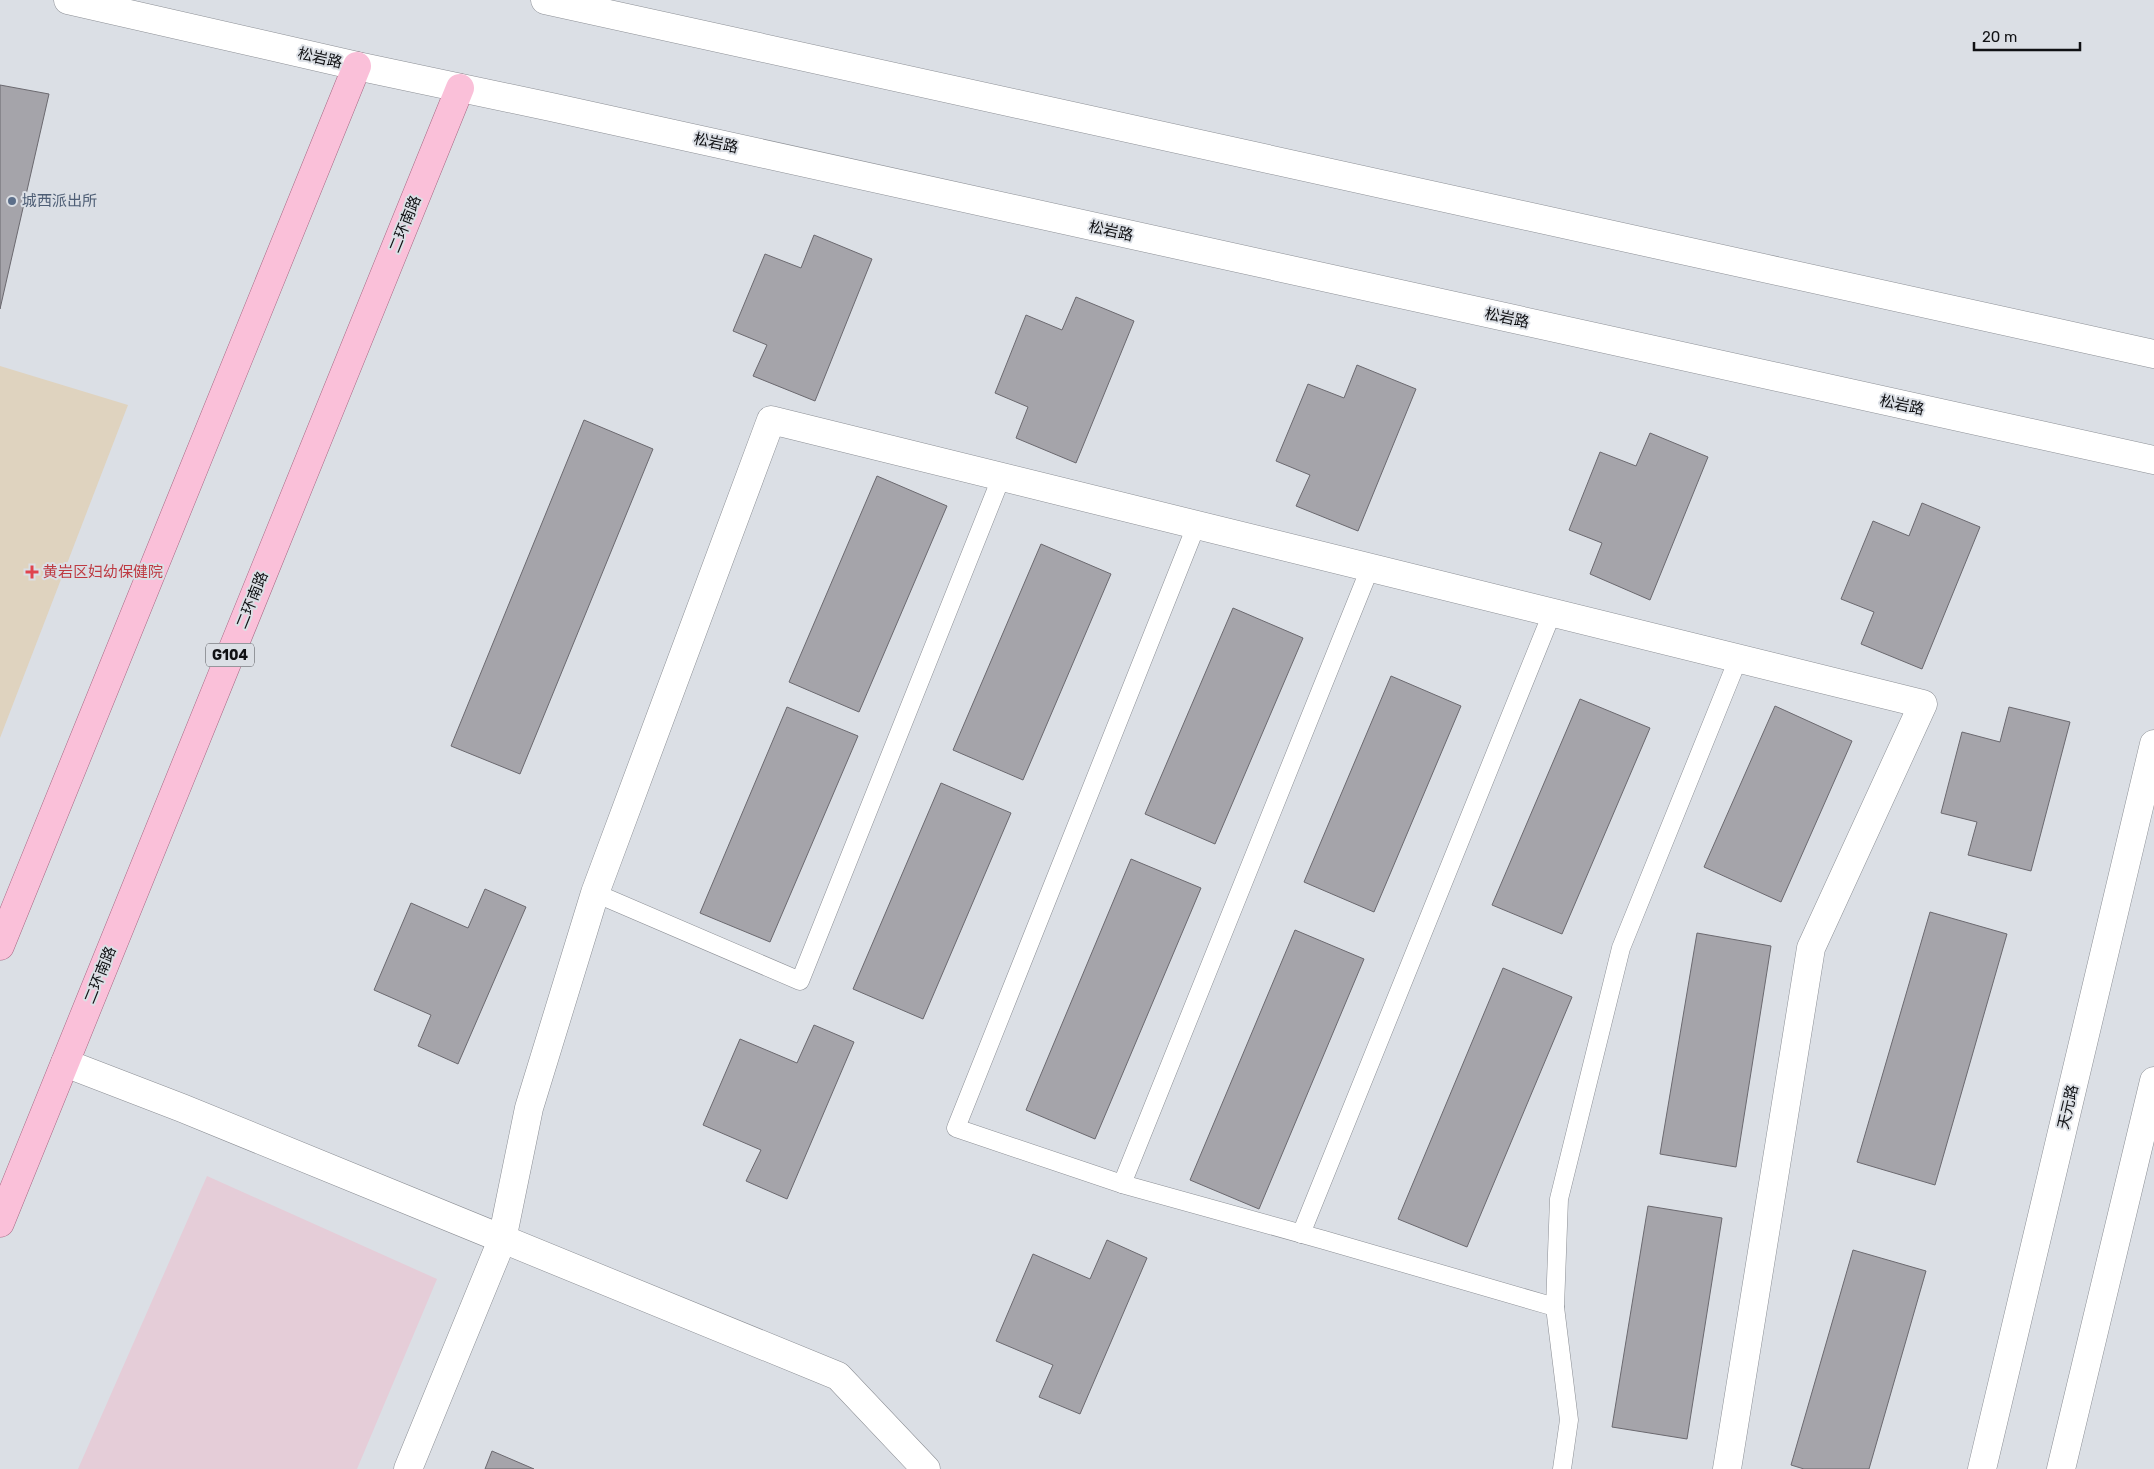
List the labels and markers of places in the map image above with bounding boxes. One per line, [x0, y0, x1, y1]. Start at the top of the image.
place label: 城西派出所 [22, 192, 97, 210]
marker: 城西派出所 [6, 195, 18, 207]
place label: 黄岩区妇幼保健院 [43, 563, 163, 581]
marker: 黄岩区妇幼保健院 [25, 565, 39, 579]

